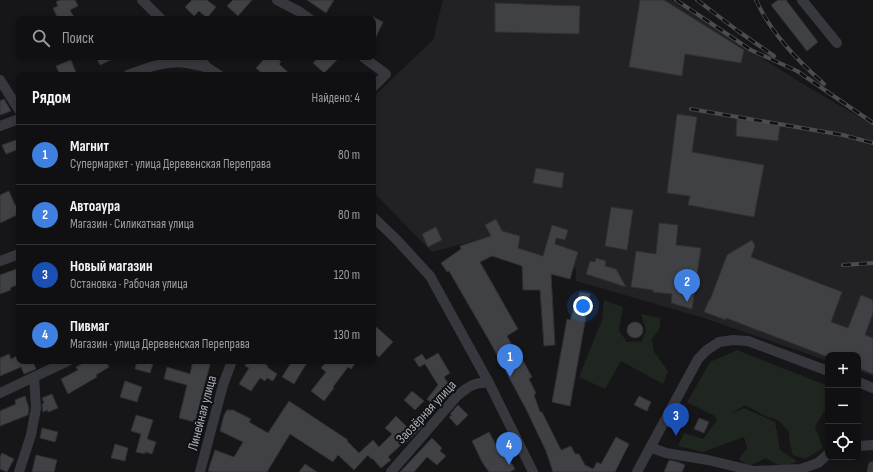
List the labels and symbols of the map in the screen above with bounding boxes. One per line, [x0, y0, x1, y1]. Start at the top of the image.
pin: 2 [674, 269, 700, 302]
your location [573, 296, 593, 316]
pin: 1 [497, 344, 523, 377]
street label: Линейная улица [184, 374, 220, 452]
street label: Заозёрная улица [392, 377, 460, 447]
pin: 3 [663, 403, 689, 436]
pin: 4 [496, 432, 522, 465]

